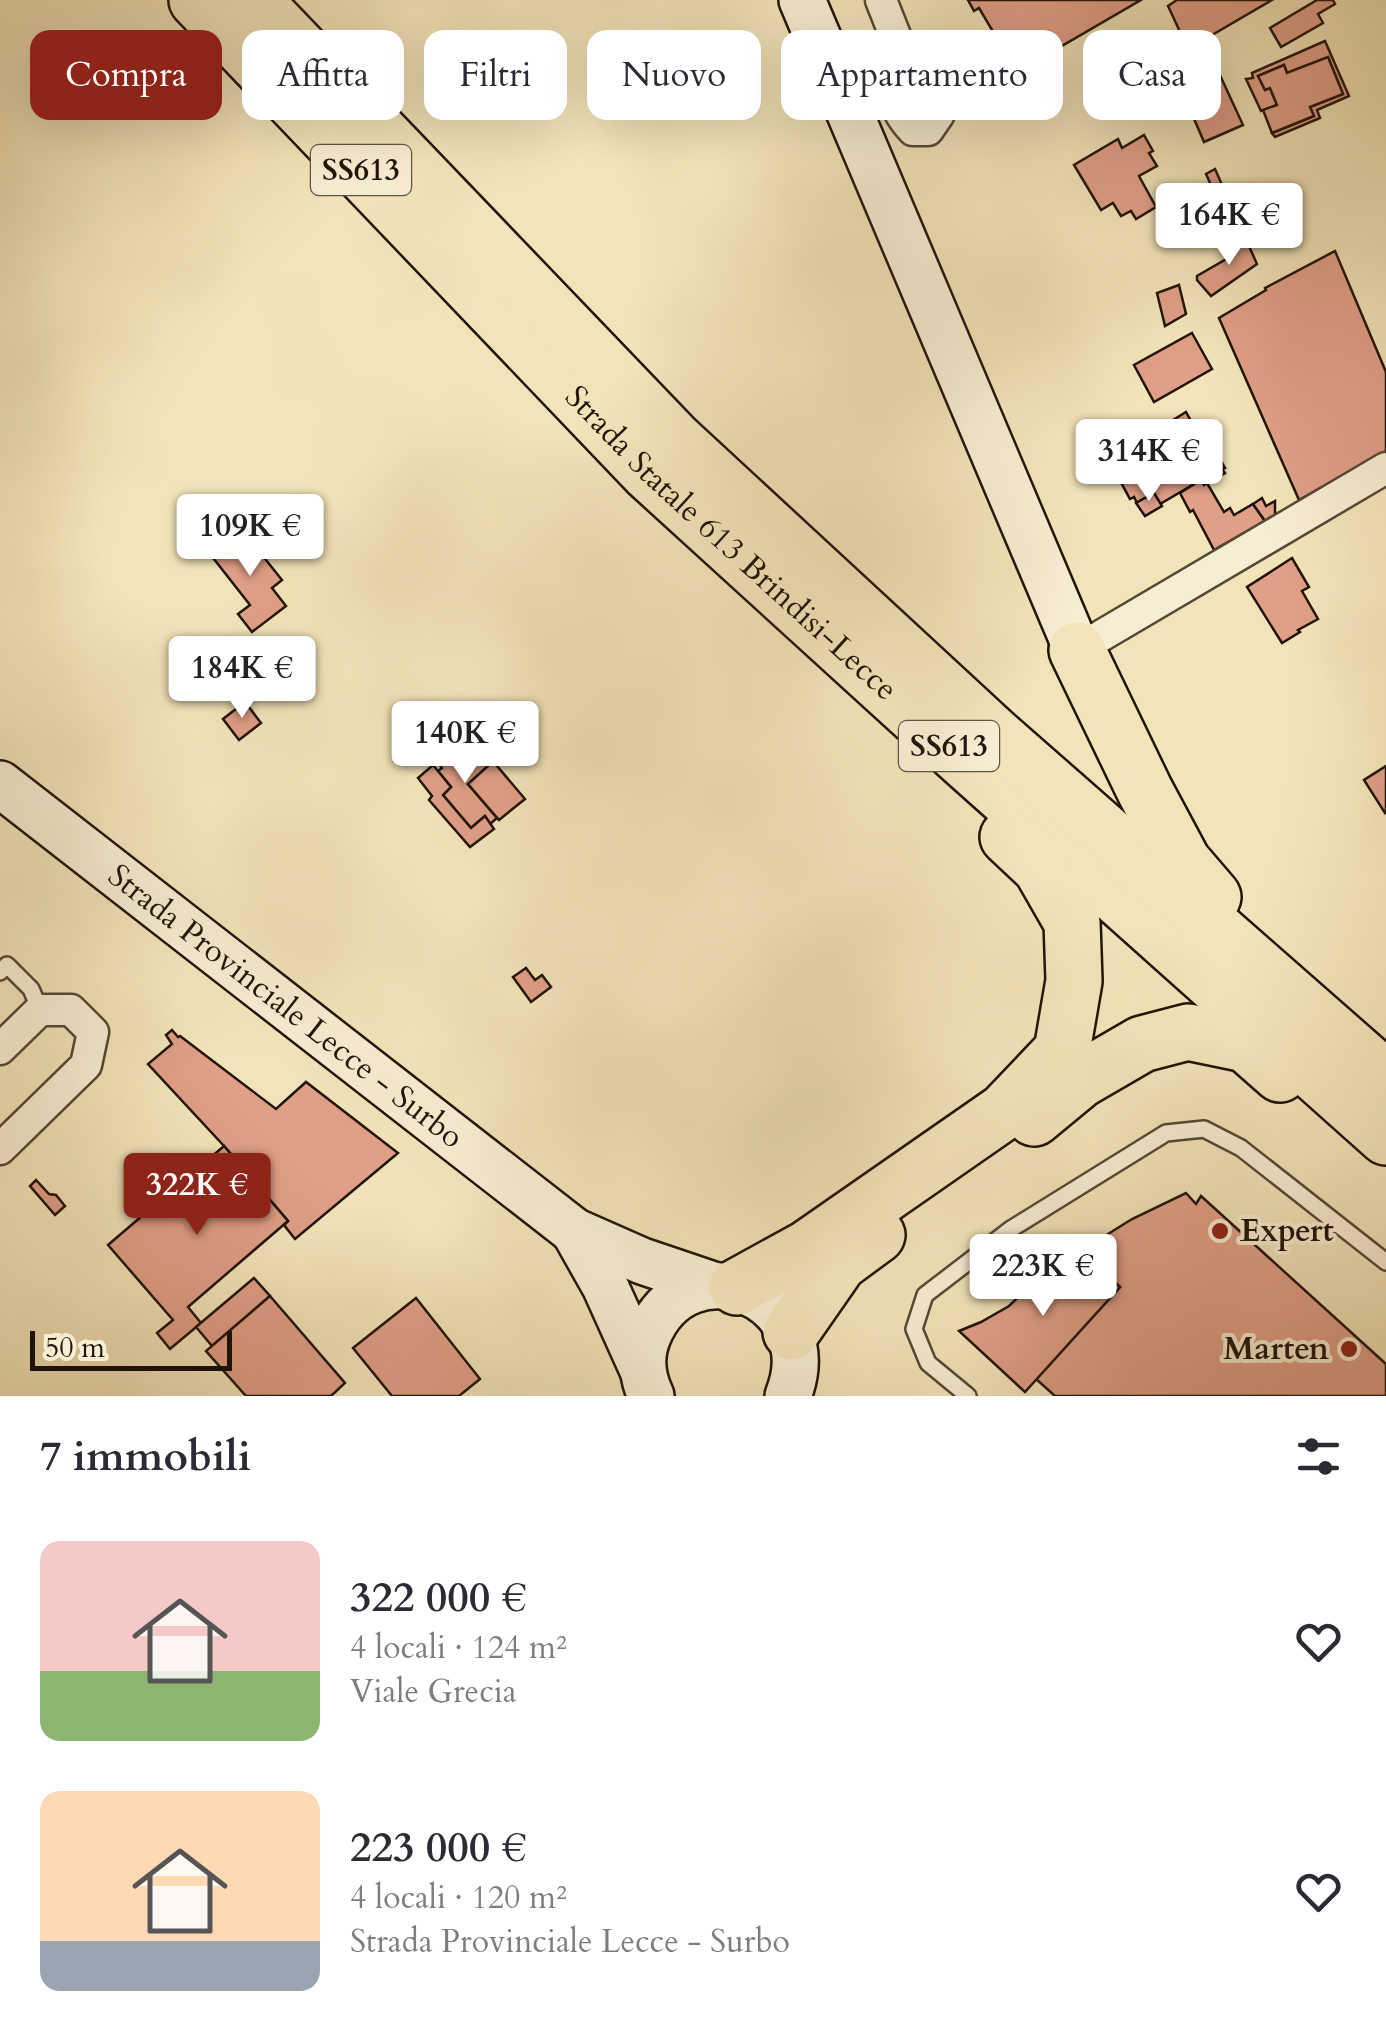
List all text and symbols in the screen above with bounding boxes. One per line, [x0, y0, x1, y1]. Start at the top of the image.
chip: Compra [30, 30, 222, 120]
chip: Affitta [242, 30, 404, 120]
chip: Filtri [424, 30, 567, 120]
chip: Nuovo [587, 30, 761, 120]
chip: Appartamento [781, 30, 1063, 120]
chip: Casa [1083, 30, 1221, 120]
road number: SS613 [311, 145, 411, 195]
pin: 164K € [1148, 183, 1310, 268]
text: 164K € [1178, 193, 1280, 237]
street label: Strada Statale 613 Brindisi-Lecce [555, 376, 907, 711]
pin: 314K € [1068, 419, 1230, 504]
text: 314K € [1098, 429, 1200, 473]
pin: 109K € [169, 494, 331, 579]
text: 109K € [199, 504, 301, 548]
pin: 184K € [161, 636, 323, 721]
text: 184K € [191, 646, 293, 690]
pin: 140K € [384, 701, 546, 786]
text: 140K € [414, 711, 516, 755]
road number: SS613 [899, 721, 999, 771]
street label: Strada Provinciale Lecce - Surbo [99, 854, 473, 1159]
pin: 322K € [116, 1153, 278, 1238]
text: 322K € [146, 1163, 248, 1207]
place label: Expert [1240, 1209, 1334, 1253]
marker: Expert [1209, 1220, 1231, 1242]
pin: 223K € [962, 1234, 1124, 1319]
text: 223K € [992, 1244, 1094, 1288]
scale bar [30, 1326, 232, 1370]
place label: Marten [1223, 1327, 1329, 1371]
text: 50 m [45, 1329, 105, 1367]
marker: Marten [1338, 1338, 1360, 1360]
text: 7 immobili [40, 1428, 251, 1485]
icon: filters [1291, 1429, 1346, 1484]
text: 322 000 € [350, 1569, 527, 1626]
icon: home [120, 1581, 240, 1701]
icon: heart [1291, 1614, 1346, 1669]
text: 4 locali · 124 m² [350, 1626, 567, 1670]
text: Viale Grecia [350, 1670, 517, 1714]
text: 223 000 € [350, 1819, 527, 1876]
icon: home [120, 1831, 240, 1951]
icon: heart [1291, 1864, 1346, 1919]
text: 4 locali · 120 m² [350, 1876, 567, 1920]
text: Strada Provinciale Lecce - Surbo [350, 1920, 790, 1964]

